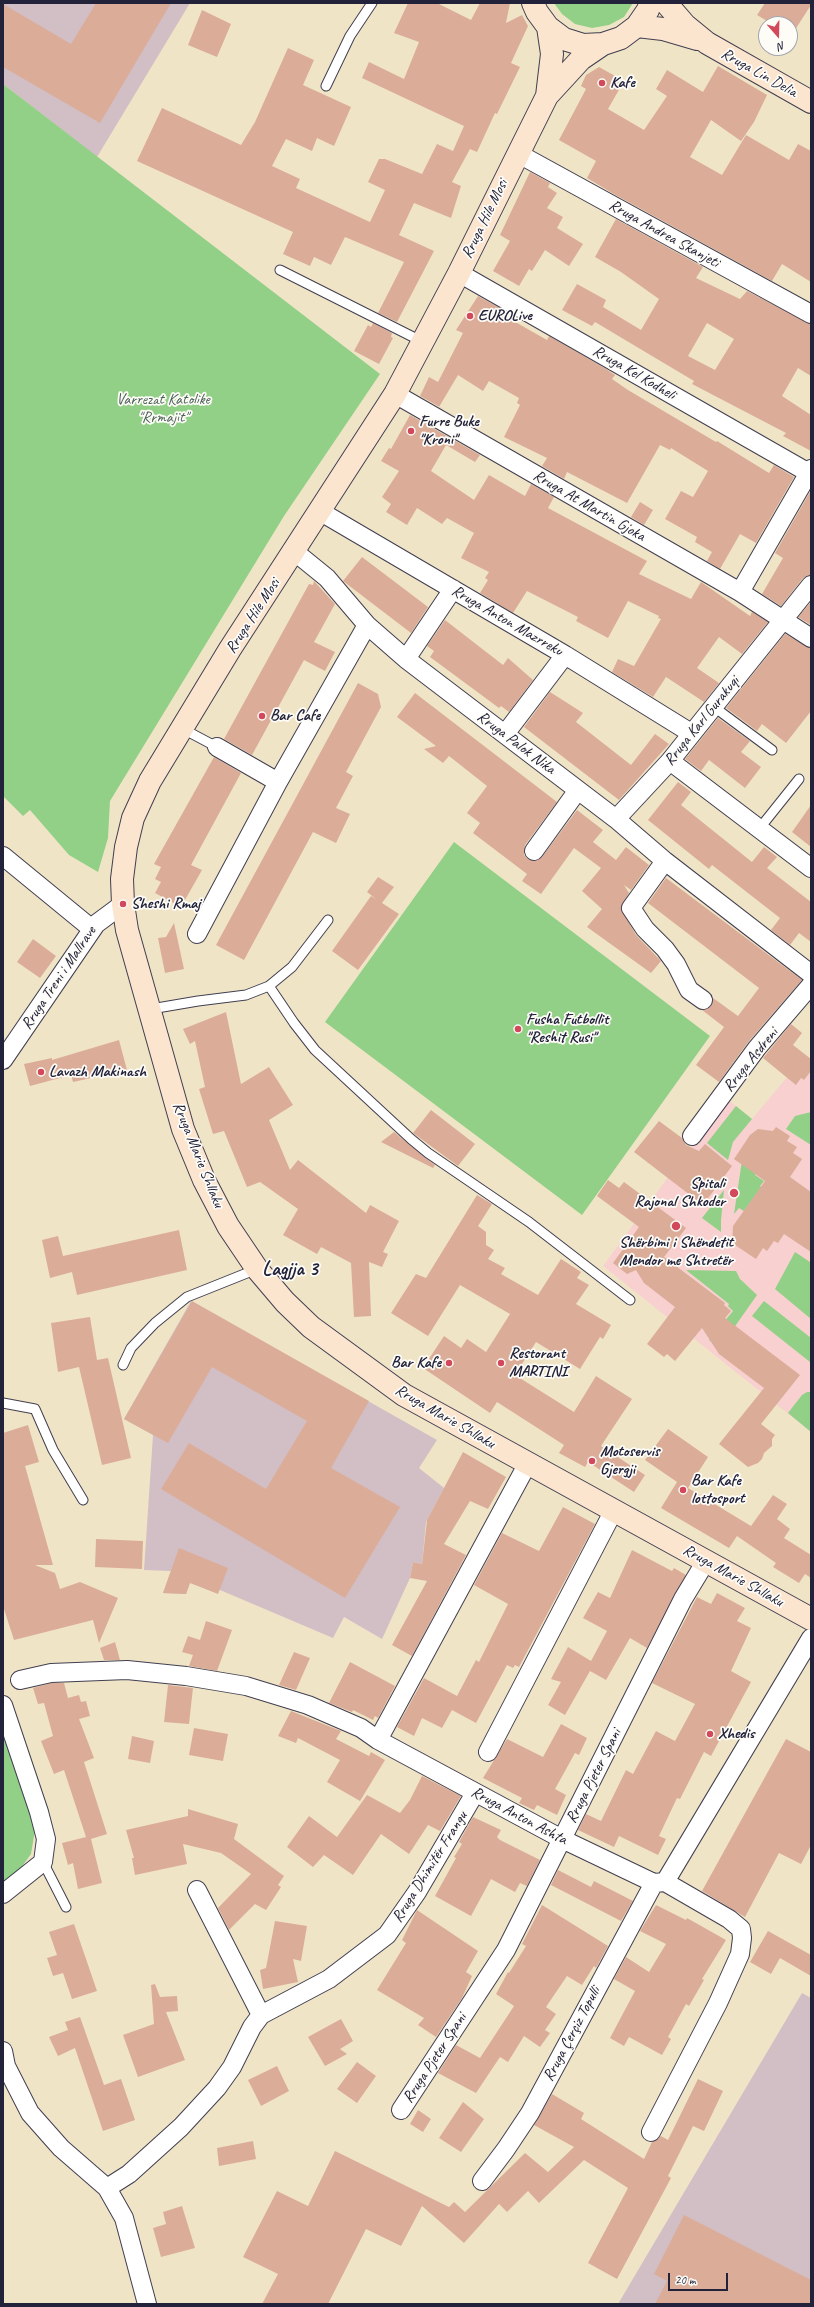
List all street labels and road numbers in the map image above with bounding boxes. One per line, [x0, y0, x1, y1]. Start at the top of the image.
street label: Rruga Lin Delia [718, 44, 800, 102]
street label: Rruga Hile Mosi [458, 176, 512, 262]
street label: Rruga Andrea Skanjeti [605, 196, 723, 272]
street label: Rruga Kel Kodheli [589, 342, 679, 404]
street label: Rruga At Martin Gjoka [530, 466, 648, 546]
street label: Rruga Hile Mosi [222, 575, 284, 657]
street label: Rruga Anton Mazrreku [448, 581, 566, 661]
street label: Rruga Karl Gurakuqi [660, 672, 744, 770]
street label: Rruga Palok Nika [473, 707, 559, 779]
street label: Rruga Treni i Mallrave [17, 923, 101, 1033]
street label: Rruga Asdreni [719, 1024, 783, 1096]
street label: Rruga Marie Shllaku [168, 1099, 228, 1211]
street label: Rruga Marie Shllaku [392, 1381, 498, 1453]
street label: Rruga Marie Shllaku [679, 1540, 787, 1612]
street label: Rruga Pjeter Spani [562, 1726, 626, 1826]
street label: Rruga Anton Ashta [468, 1783, 570, 1849]
street label: Rruga Dhimitër Frangu [388, 1808, 472, 1926]
street label: Rruga Çerçiz Topulli [539, 1983, 605, 2085]
street label: Rruga Pjeter Spani [399, 2009, 471, 2107]

